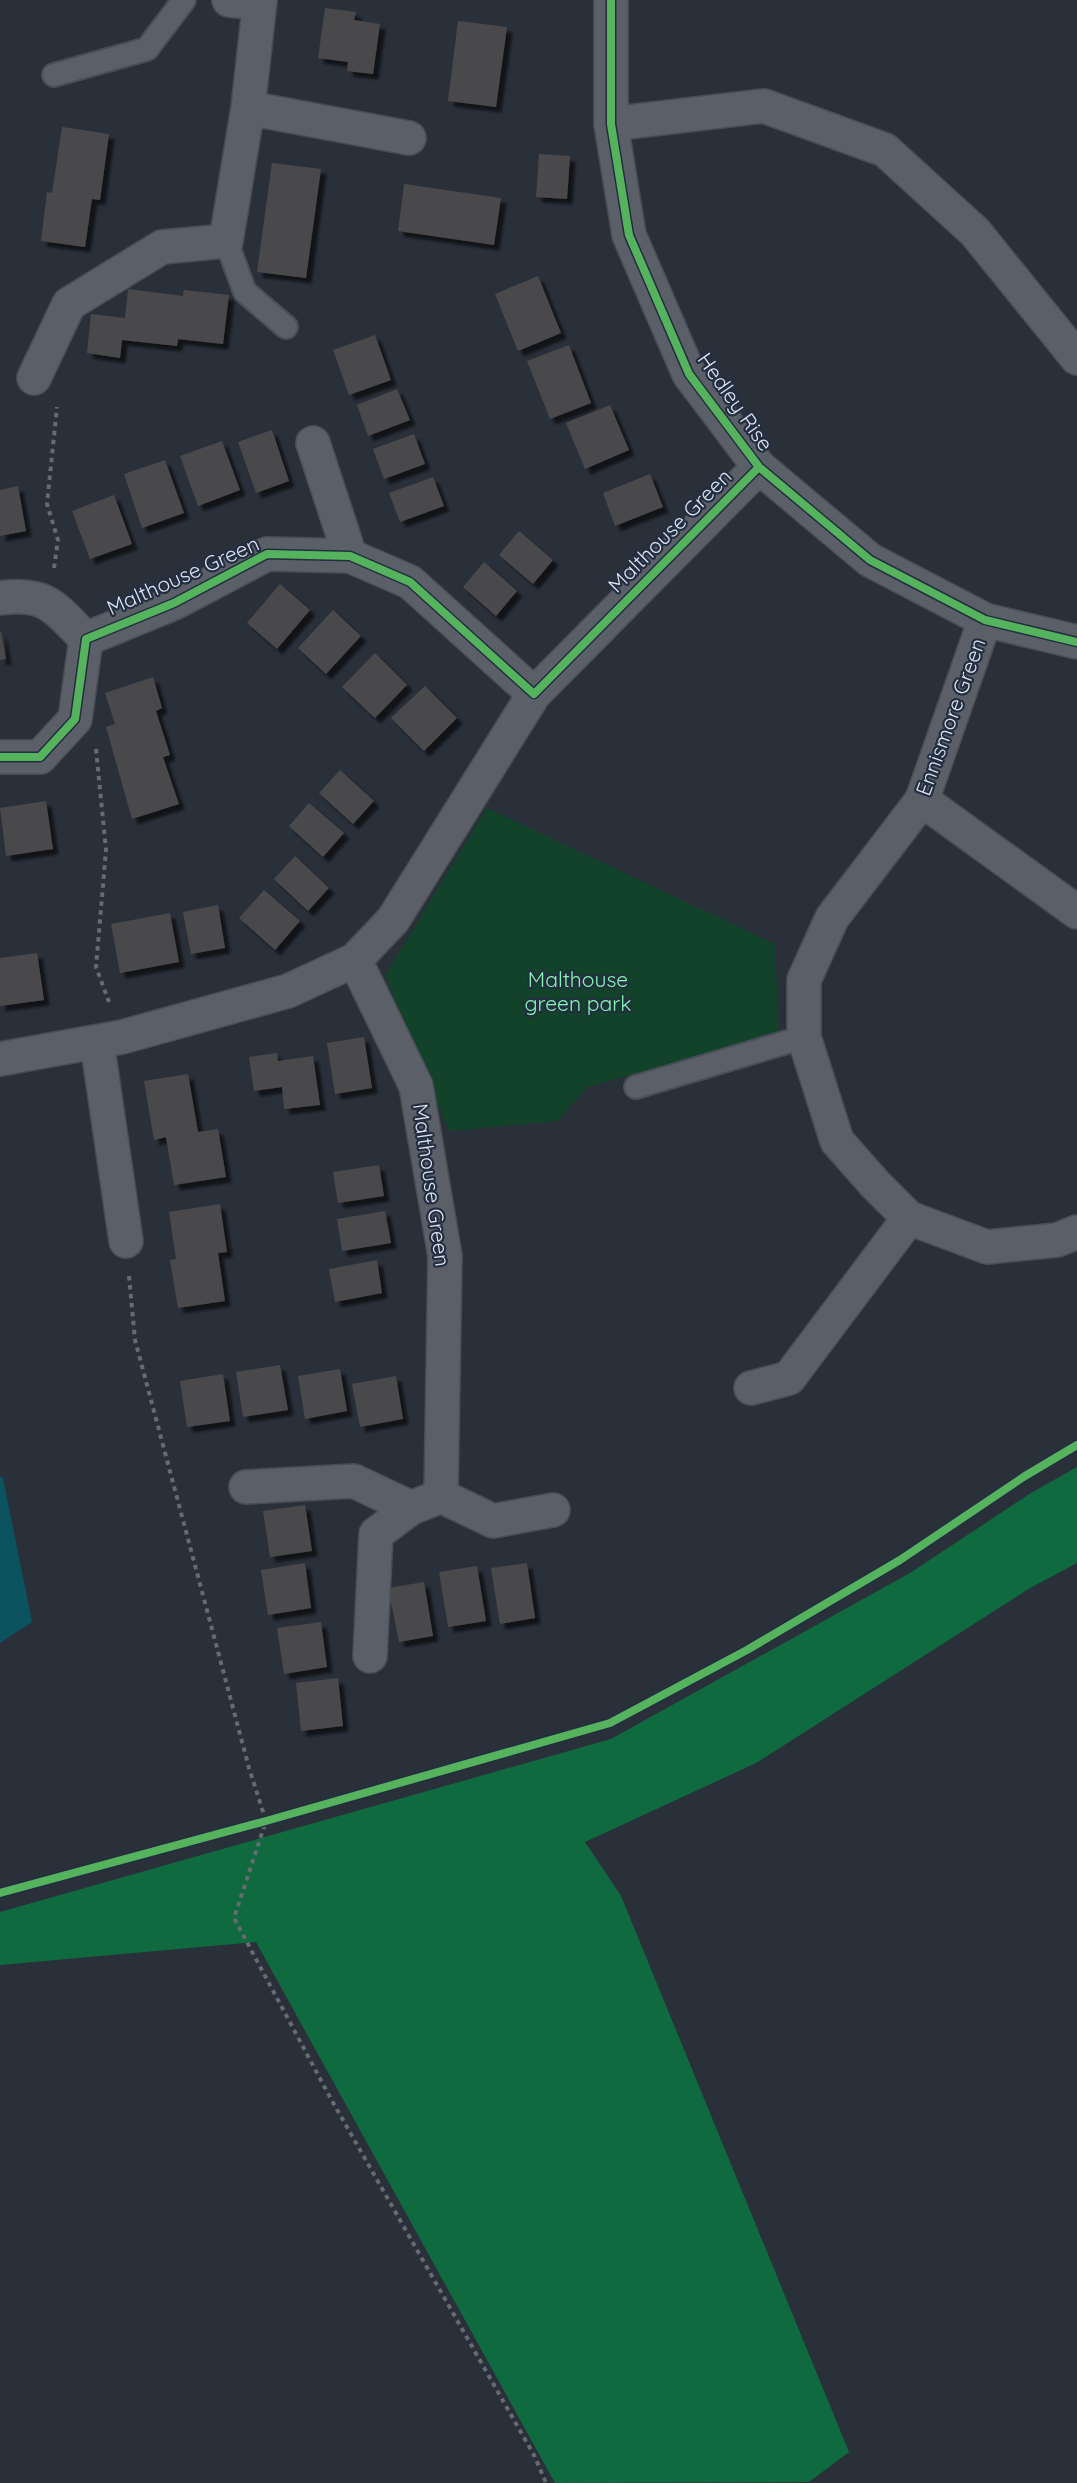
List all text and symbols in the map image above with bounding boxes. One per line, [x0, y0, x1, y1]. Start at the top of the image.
street label: Hedley Rise [692, 347, 779, 456]
street label: Malthouse Green [602, 463, 736, 597]
street label: Malthouse Green [102, 530, 263, 620]
street label: Ennismore Green [910, 634, 991, 799]
park label: Malthouse green park [524, 966, 632, 1016]
street label: Malthouse Green [408, 1102, 456, 1268]

